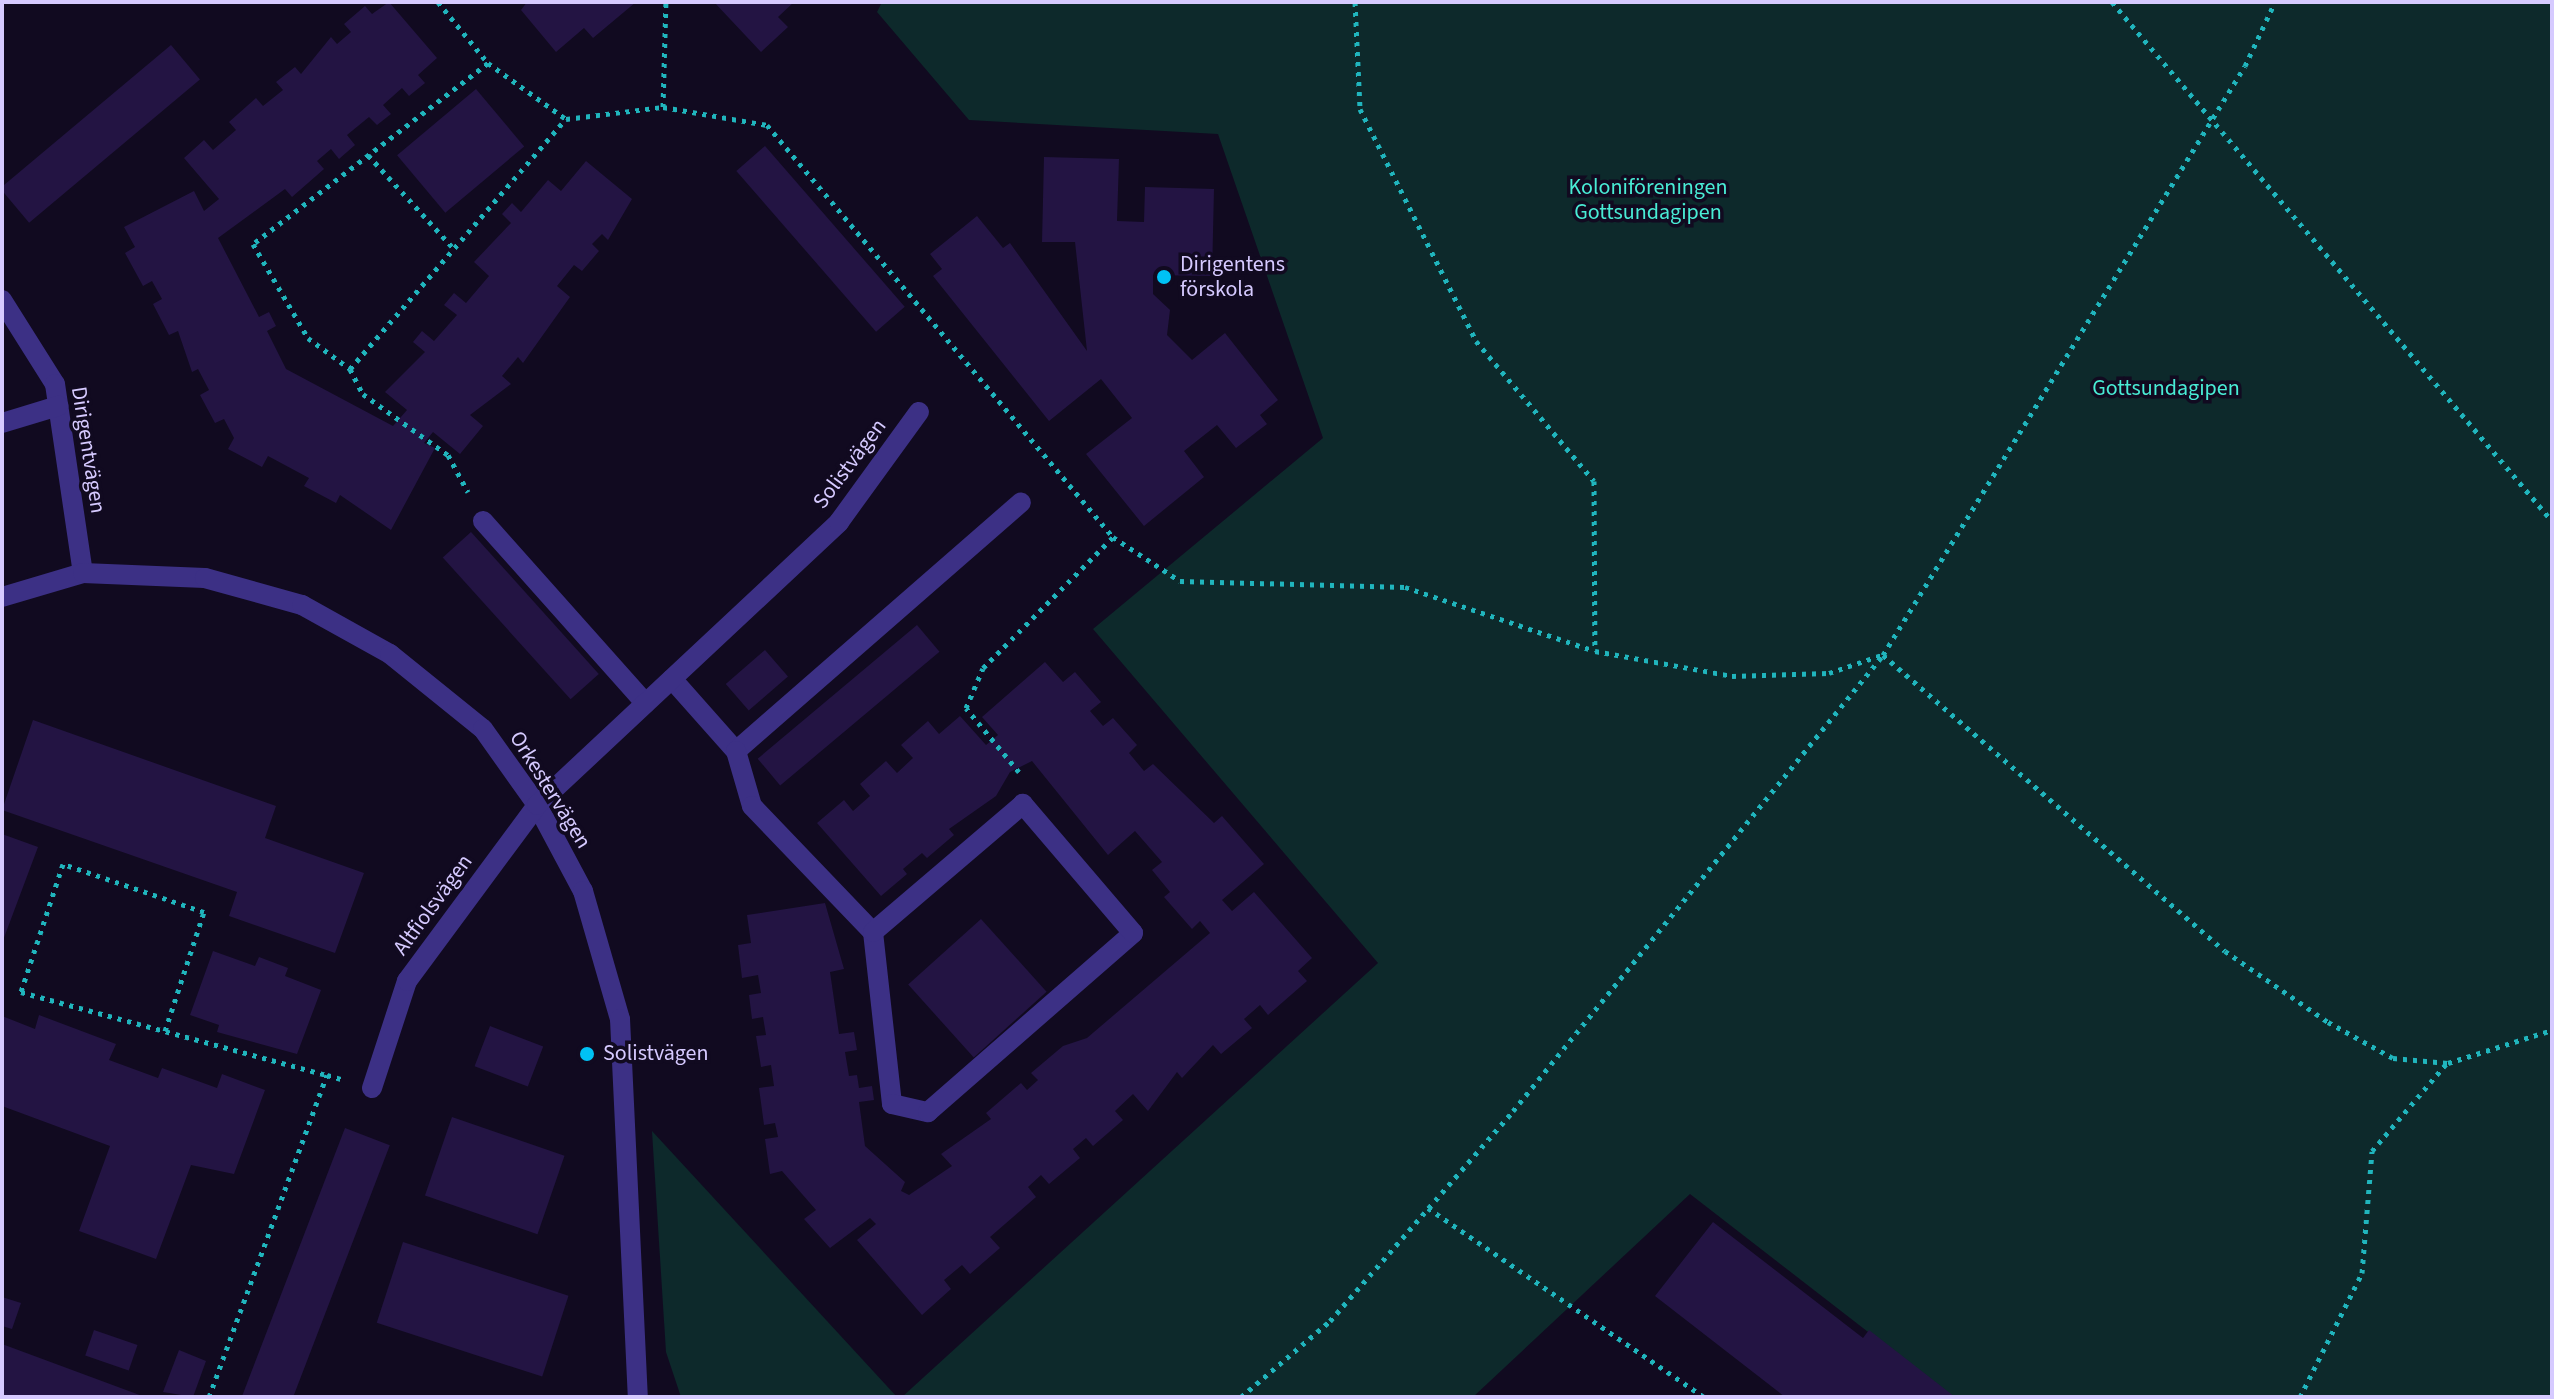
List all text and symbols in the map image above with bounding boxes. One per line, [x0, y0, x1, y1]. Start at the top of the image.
park label: Koloniföreningen Gottsundagipen [1568, 174, 1728, 226]
place label: Dirigentens förskola [1180, 251, 1285, 302]
marker: Dirigentens förskola [1155, 268, 1173, 286]
park label: Gottsundagipen [2092, 376, 2240, 402]
street label: Dirigentvägen [65, 385, 111, 515]
street label: Solistvägen [808, 414, 892, 514]
street label: Orkestervägen [503, 726, 597, 854]
street label: Altfiolsvägen [388, 849, 478, 961]
place label: Solistvägen [603, 1041, 709, 1067]
marker: Solistvägen [578, 1045, 596, 1063]

